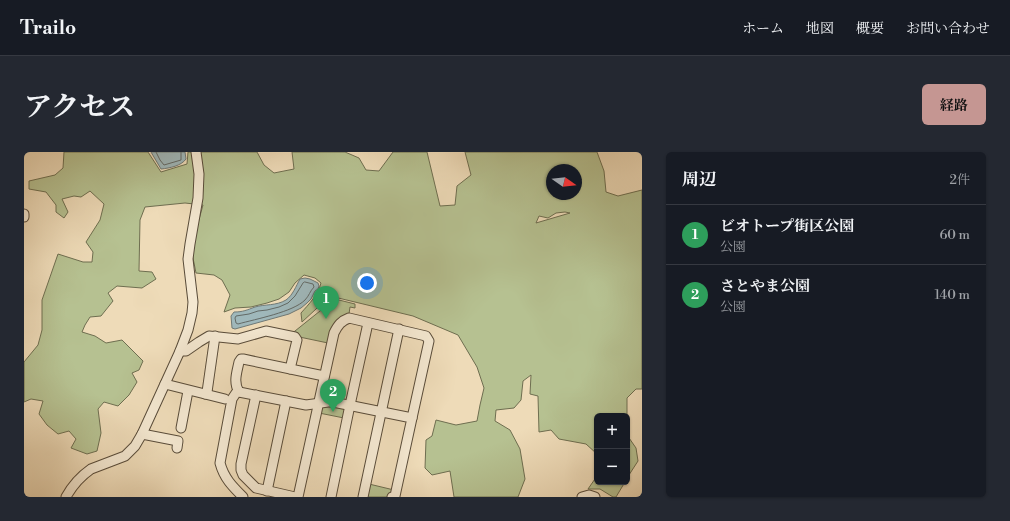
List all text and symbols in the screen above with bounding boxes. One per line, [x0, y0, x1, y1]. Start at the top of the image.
text: Trailo [20, 16, 76, 40]
text: ホーム [742, 20, 784, 38]
text: 地図 [806, 20, 834, 38]
text: 概要 [856, 20, 884, 38]
text: お問い合わせ [906, 20, 990, 38]
button: 経路 [922, 84, 986, 125]
text: アクセス [24, 90, 135, 125]
north arrow [546, 164, 582, 200]
text: 周辺 [682, 169, 716, 191]
text: 2件 [950, 172, 970, 188]
text: ビオトープ街区公園 [720, 217, 854, 236]
text: 1 [692, 227, 698, 243]
text: 60 m [939, 227, 970, 243]
text: 公園 [720, 239, 746, 255]
your location [357, 273, 377, 293]
text: さとやま公園 [720, 277, 810, 296]
pin: 1 [313, 286, 339, 319]
text: 2 [691, 287, 699, 303]
text: 140 m [934, 287, 970, 303]
text: 公園 [720, 299, 746, 315]
pin: 2 [320, 379, 346, 412]
map controls [594, 413, 630, 485]
button: + [594, 413, 630, 449]
button: − [594, 449, 630, 485]

